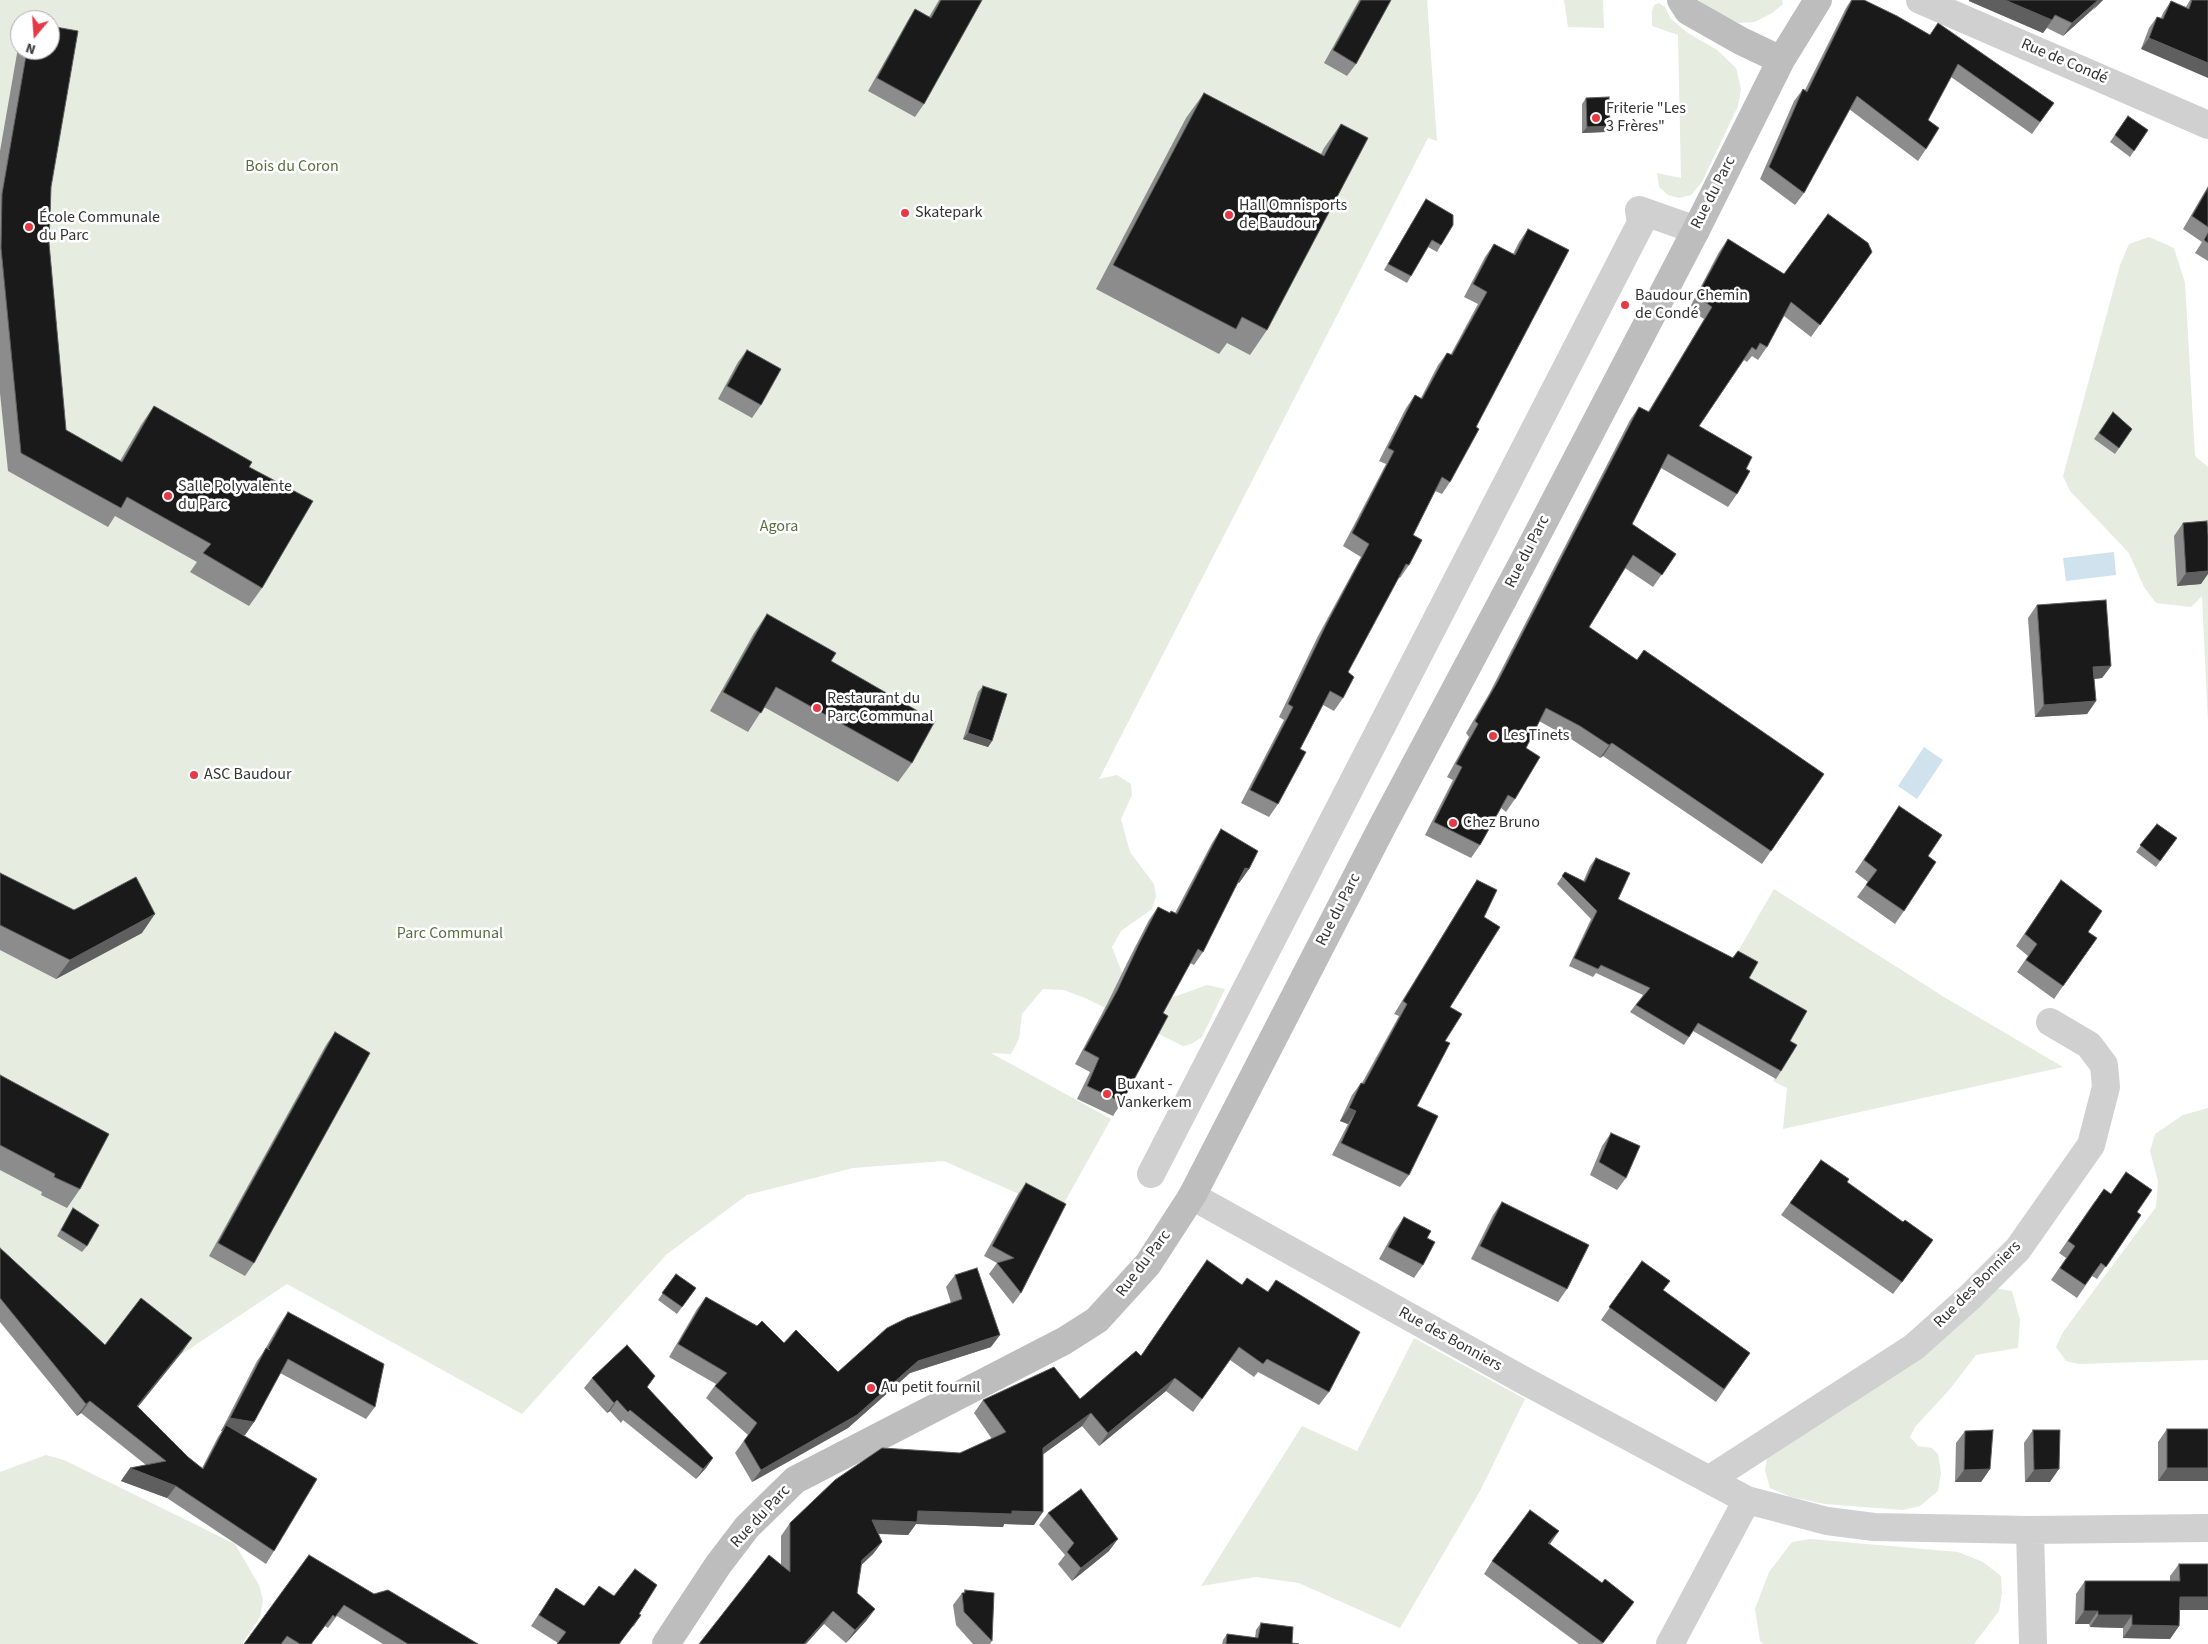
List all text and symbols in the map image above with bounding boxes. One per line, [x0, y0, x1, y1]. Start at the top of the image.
north arrow [10, 10, 60, 60]
street label: Rue de Condé [2018, 35, 2110, 89]
text: N [23, 37, 38, 59]
place label: Friterie "Les 3 Frères" [1606, 99, 1686, 137]
marker: Friterie "Les 3 Frères" [1590, 112, 1602, 124]
street label: Rue du Parc [1688, 154, 1740, 232]
park label: Bois du Coron [245, 157, 339, 177]
place label: Hall Omnisports de Baudour [1239, 196, 1347, 234]
place label: Skatepark [915, 203, 982, 223]
marker: Skatepark [899, 207, 911, 219]
place label: École Communale du Parc [39, 208, 160, 246]
marker: Hall Omnisports de Baudour [1223, 209, 1235, 221]
marker: École Communale du Parc [23, 221, 35, 233]
place label: Baudour Chemin de Condé [1635, 286, 1748, 324]
marker: Baudour Chemin de Condé [1619, 299, 1631, 311]
place label: Salle Polyvalente du Parc [178, 477, 292, 515]
marker: Salle Polyvalente du Parc [162, 490, 174, 502]
street label: Rue du Parc [1502, 513, 1554, 591]
park label: Agora [760, 517, 798, 537]
place label: Restaurant du Parc Communal [827, 689, 933, 727]
marker: Restaurant du Parc Communal [811, 702, 823, 714]
place label: Les Tinets [1503, 726, 1569, 746]
marker: Les Tinets [1487, 730, 1499, 742]
place label: ASC Baudour [204, 765, 292, 785]
marker: ASC Baudour [188, 769, 200, 781]
place label: Chez Bruno [1463, 813, 1540, 833]
marker: Chez Bruno [1447, 817, 1459, 829]
street label: Rue du Parc [1313, 871, 1365, 949]
park label: Parc Communal [397, 924, 503, 944]
place label: Buxant - Vankerkem [1117, 1075, 1192, 1113]
marker: Buxant - Vankerkem [1101, 1088, 1113, 1100]
street label: Rue du Parc [1113, 1227, 1175, 1301]
street label: Rue des Bonniers [1930, 1237, 2026, 1333]
street label: Rue des Bonniers [1395, 1304, 1505, 1376]
place label: Au petit fournil [881, 1378, 980, 1398]
marker: Au petit fournil [865, 1382, 877, 1394]
street label: Rue du Parc [727, 1482, 795, 1552]

